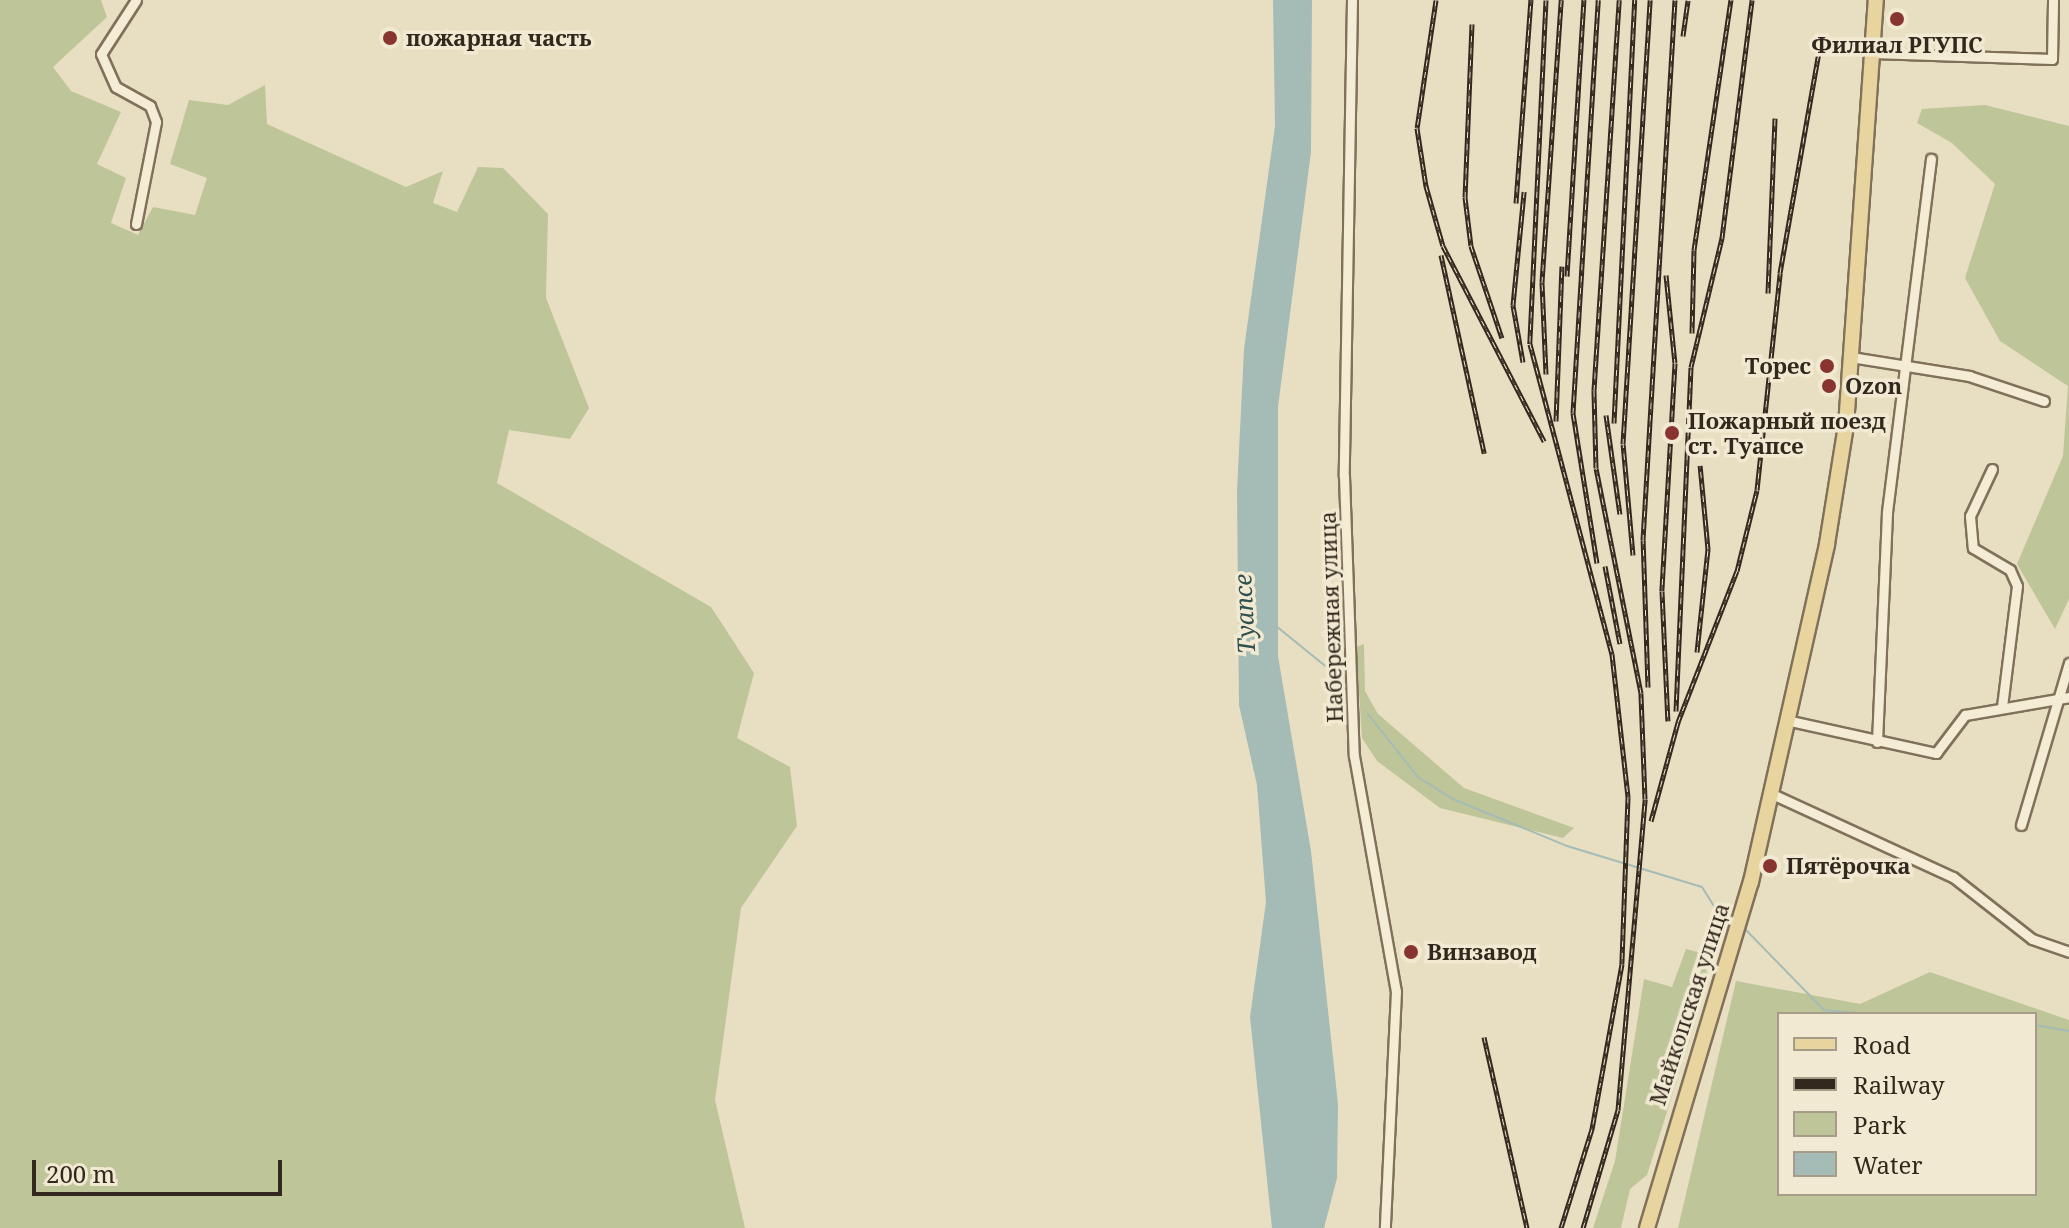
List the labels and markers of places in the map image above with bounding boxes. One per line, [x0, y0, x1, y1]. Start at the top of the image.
marker: Филиал РГУПС [1888, 10, 1906, 28]
place label: пожарная часть [406, 25, 592, 51]
marker: пожарная часть [381, 29, 399, 47]
place label: Филиал РГУПС [1811, 32, 1983, 58]
place label: Торес [1745, 353, 1811, 379]
marker: Торес [1818, 357, 1836, 375]
place label: Ozon [1845, 373, 1902, 399]
marker: Ozon [1820, 377, 1838, 395]
place label: Пожарный поезд ст. Туапсе [1688, 407, 1886, 458]
marker: Пожарный поезд ст. Туапсе [1663, 424, 1681, 442]
place label: Пятёрочка [1786, 853, 1910, 879]
marker: Пятёрочка [1761, 857, 1779, 875]
place label: Винзавод [1427, 939, 1537, 965]
marker: Винзавод [1402, 943, 1420, 961]

